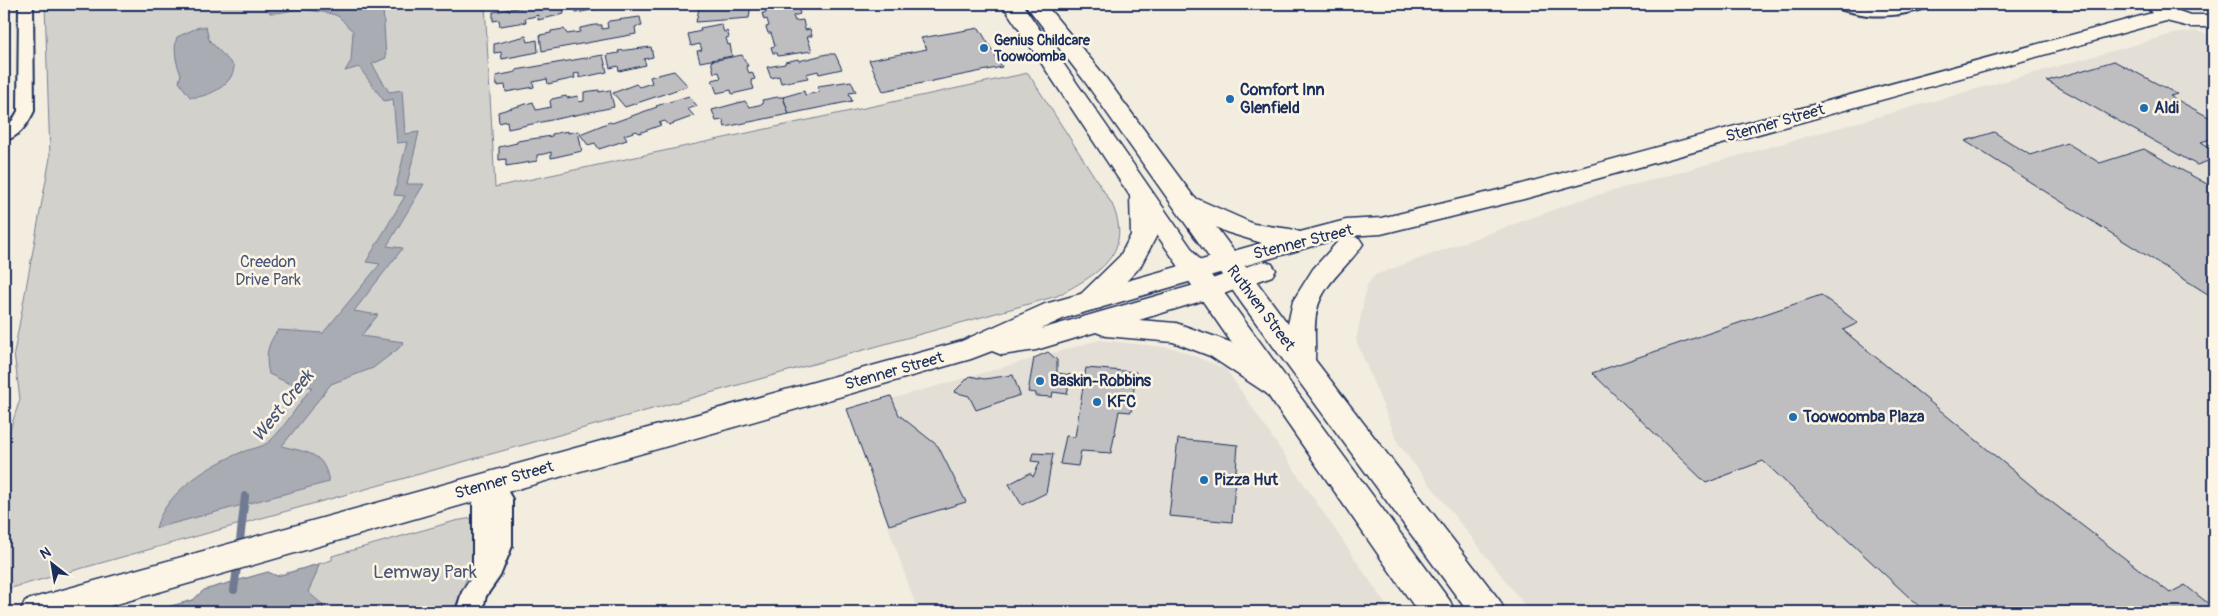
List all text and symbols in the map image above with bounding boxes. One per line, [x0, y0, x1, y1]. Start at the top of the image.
place label: Genius Childcare Toowoomba [993, 32, 1091, 65]
marker: Genius Childcare Toowoomba [978, 42, 990, 54]
place label: Comfort Inn Glenfield [1240, 80, 1325, 118]
marker: Comfort Inn Glenfield [1224, 93, 1236, 105]
place label: Aldi [2154, 98, 2179, 118]
street label: Stenner Street [1723, 99, 1827, 147]
marker: Aldi [2138, 102, 2150, 114]
street label: Stenner Street [1251, 220, 1355, 264]
park label: Creedon Drive Park [235, 252, 301, 290]
street label: Ruthven Street [1222, 261, 1300, 355]
street label: Stenner Street [842, 347, 946, 395]
water label: West Creek [247, 364, 320, 447]
place label: Baskin-Robbins [1050, 371, 1152, 391]
marker: Baskin-Robbins [1034, 375, 1046, 387]
place label: KFC [1107, 392, 1136, 412]
marker: KFC [1091, 396, 1103, 408]
place label: Toowoomba Plaza [1802, 407, 1925, 427]
marker: Toowoomba Plaza [1787, 411, 1799, 423]
street label: Stenner Street [452, 456, 556, 504]
place label: Pizza Hut [1214, 470, 1278, 490]
marker: Pizza Hut [1198, 474, 1210, 486]
north arrow [28, 538, 78, 588]
text: N [37, 544, 54, 563]
park label: Lemway Park [373, 560, 477, 584]

